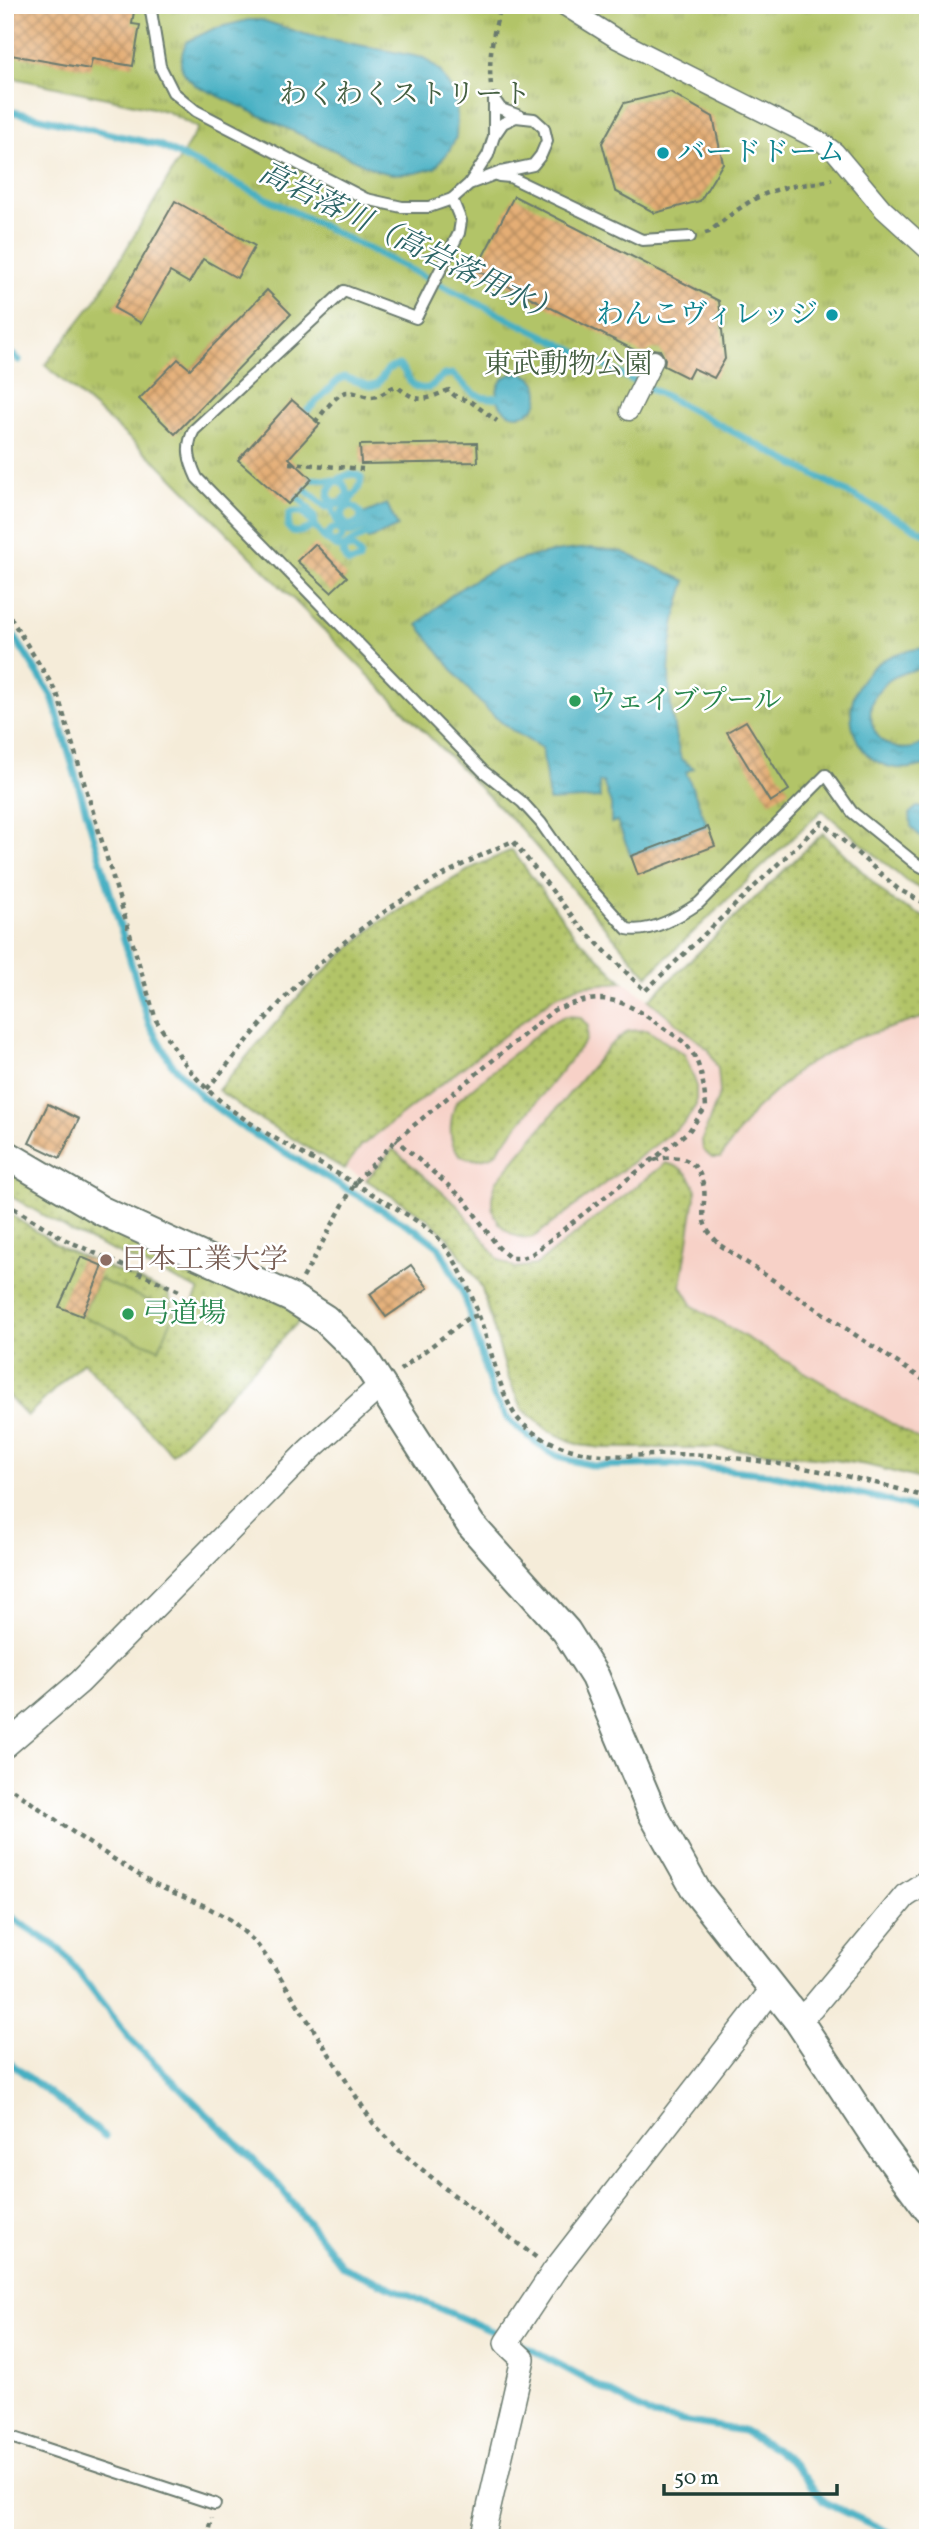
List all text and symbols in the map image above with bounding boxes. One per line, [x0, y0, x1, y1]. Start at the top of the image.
park label: わくわくストリート [279, 76, 531, 115]
place label: バードドーム [677, 134, 845, 173]
marker: バードドーム [655, 145, 671, 161]
water label: 高岩落川（高岩落用水） [251, 153, 567, 335]
place label: わんこヴィレッジ [596, 296, 818, 335]
marker: わんこヴィレッジ [824, 307, 840, 323]
park label: 東武動物公園 [484, 346, 652, 385]
place label: ウェイブプール [589, 682, 782, 721]
marker: ウェイブプール [567, 693, 583, 709]
place label: 日本工業大学 [120, 1241, 288, 1280]
marker: 日本工業大学 [98, 1252, 114, 1268]
place label: 弓道場 [142, 1295, 226, 1334]
marker: 弓道場 [120, 1306, 136, 1322]
scale bar [664, 2452, 837, 2496]
text: 50 m [674, 2464, 719, 2493]

